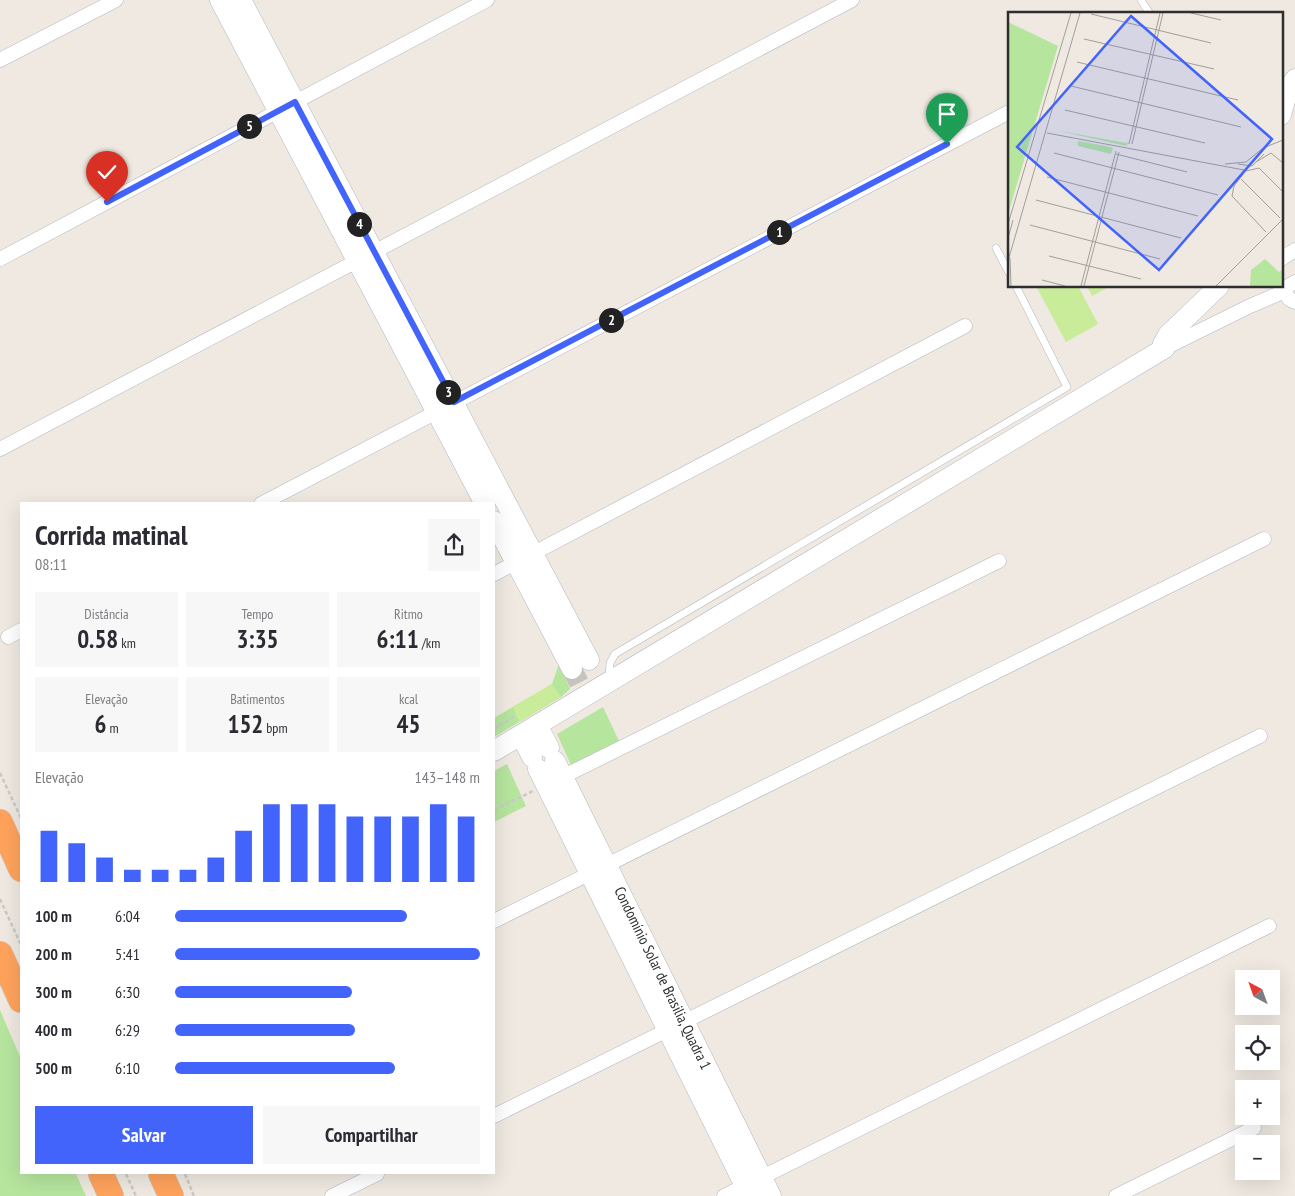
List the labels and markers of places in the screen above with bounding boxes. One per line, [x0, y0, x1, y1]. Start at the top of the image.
pin [926, 93, 968, 144]
pin: 5 [236, 114, 262, 138]
pin [86, 151, 128, 202]
pin: 4 [346, 212, 372, 236]
pin: 1 [766, 220, 792, 244]
pin: 2 [598, 308, 624, 332]
pin: 3 [436, 380, 460, 404]

